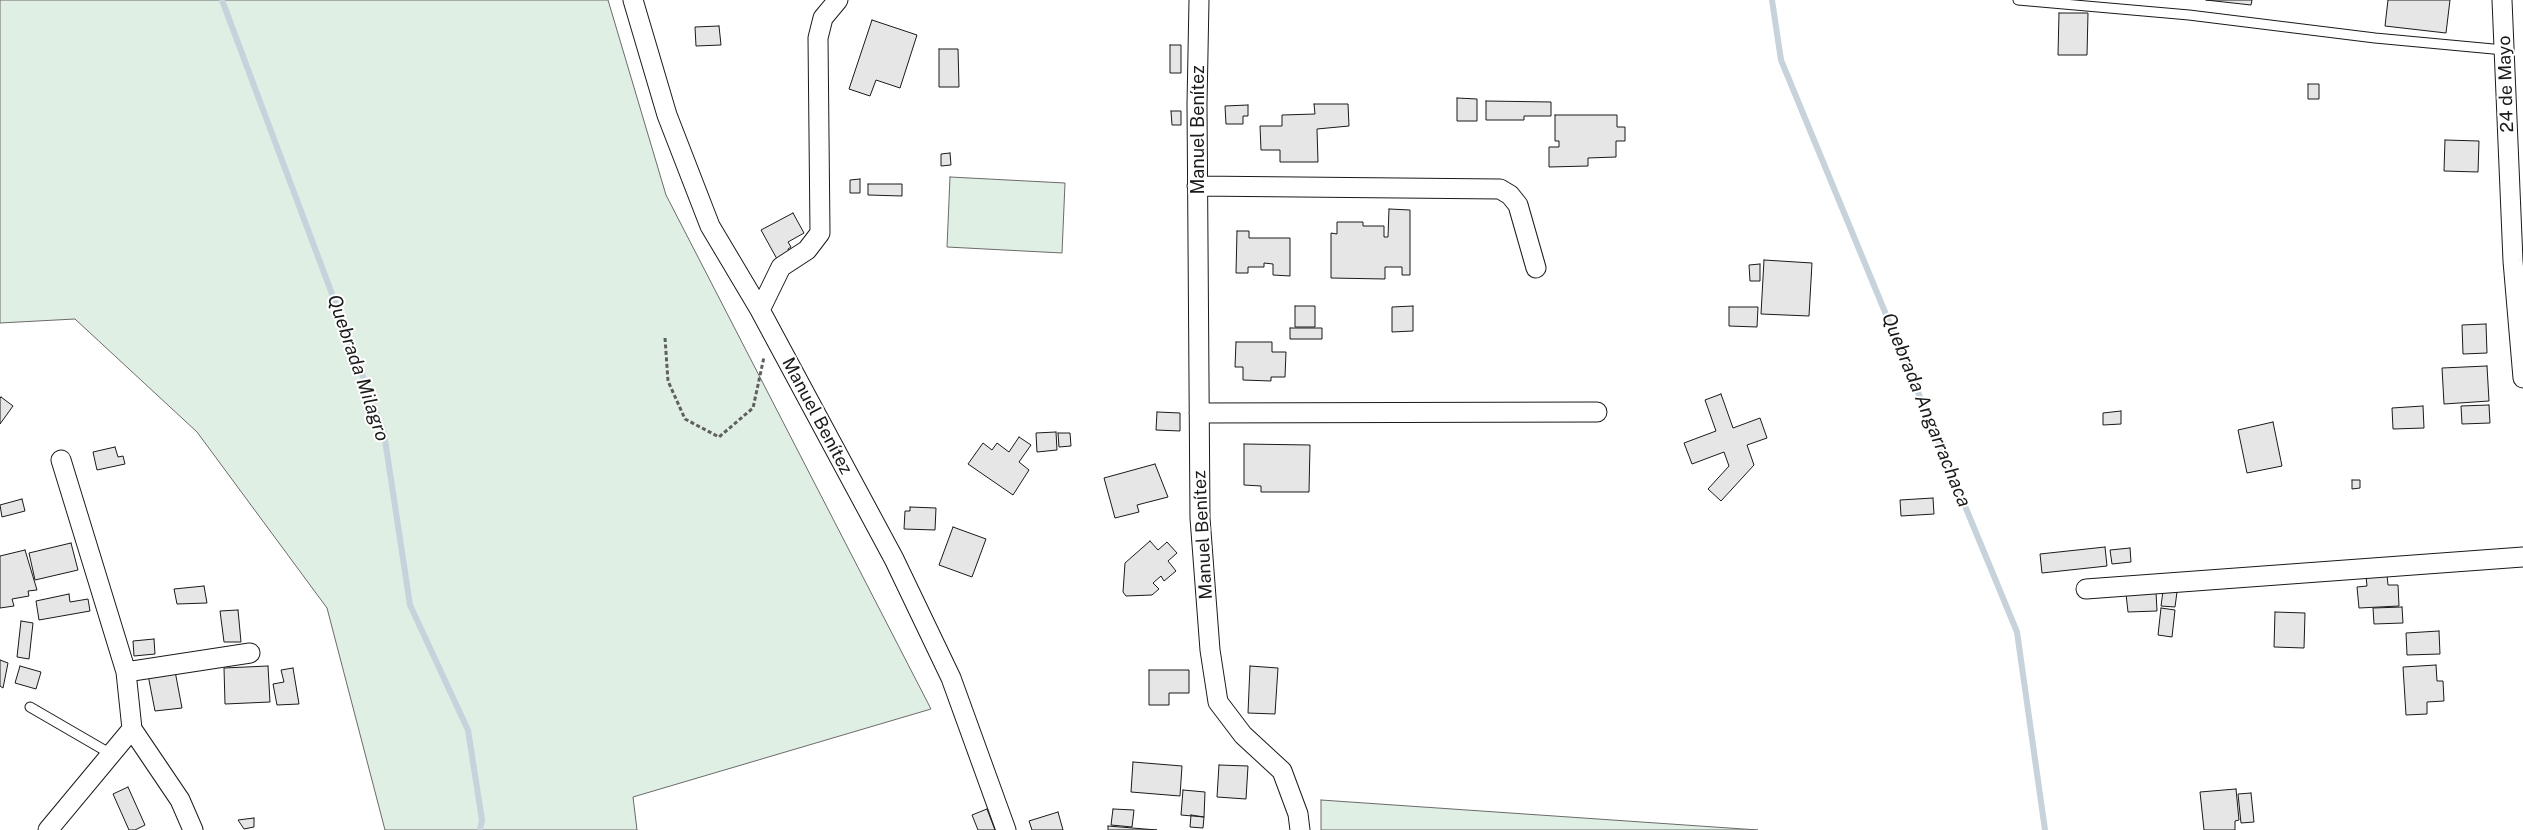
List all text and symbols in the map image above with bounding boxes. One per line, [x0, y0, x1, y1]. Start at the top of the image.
street label: 24 de Mayo [2494, 35, 2518, 133]
street label: Manuel Benítez [1187, 65, 1209, 195]
water label: Quebrada Milagro [322, 292, 394, 444]
water label: Quebrada Angarrachaca [1877, 309, 1975, 511]
street label: Manuel Benítez [777, 354, 857, 478]
street label: Manuel Benítez [1189, 470, 1217, 600]

